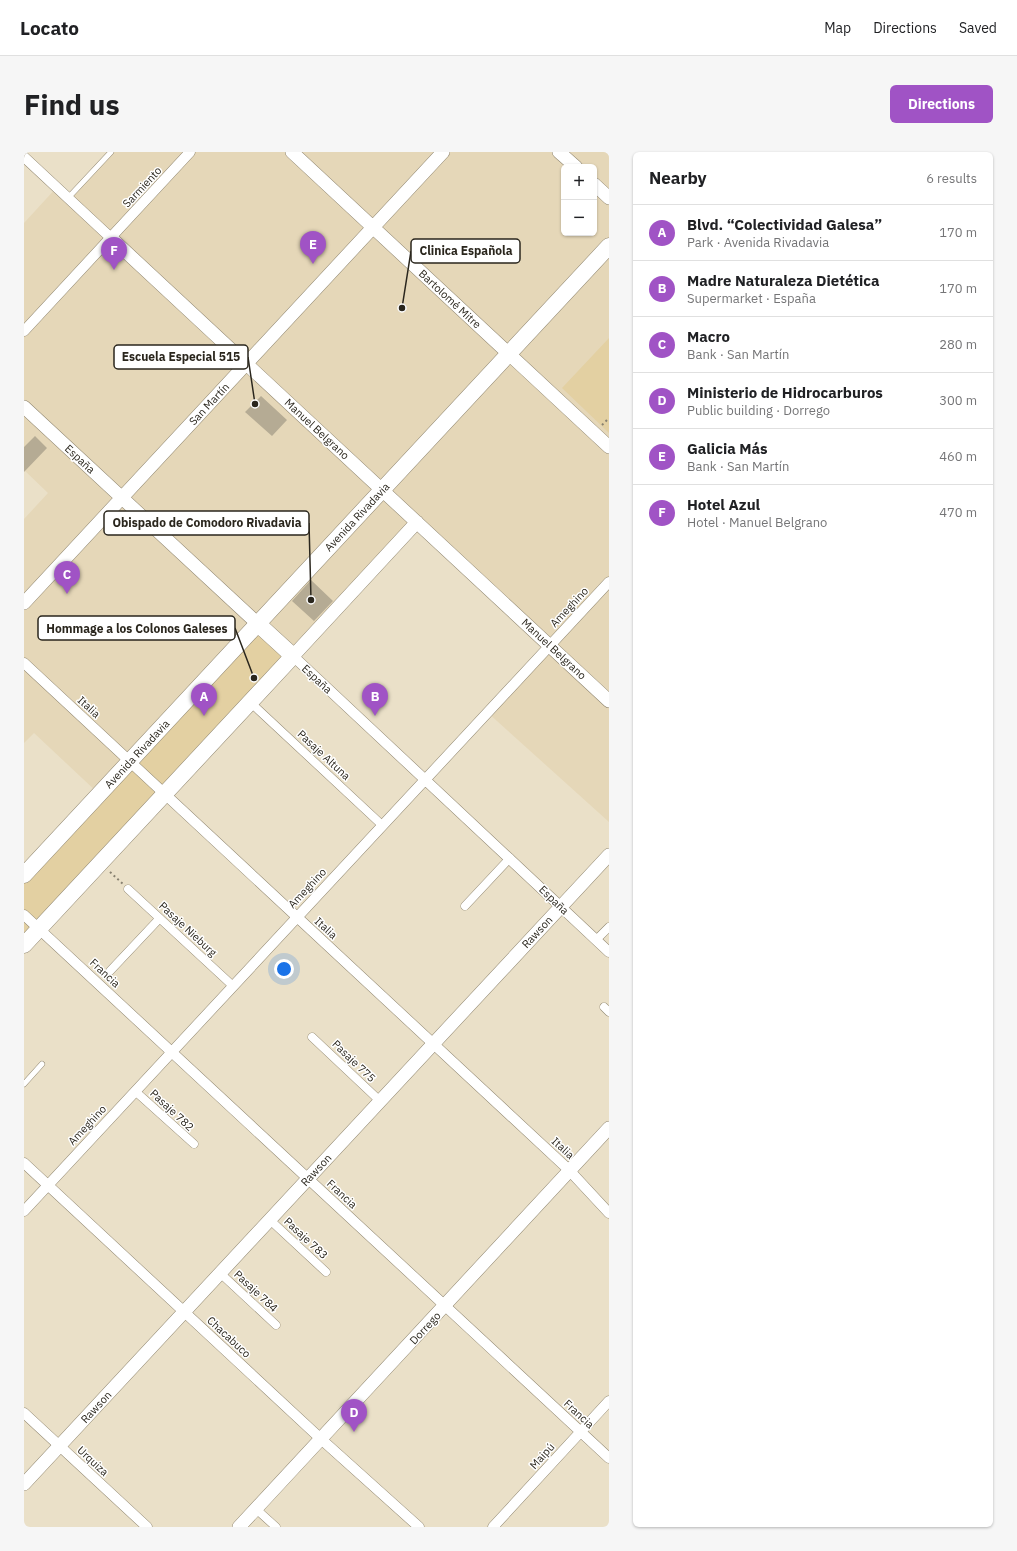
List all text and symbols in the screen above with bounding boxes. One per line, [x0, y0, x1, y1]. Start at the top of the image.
text: Locato [20, 16, 79, 40]
text: Map [824, 19, 851, 37]
text: Directions [873, 19, 937, 37]
text: Saved [959, 19, 997, 37]
button: Directions [890, 85, 993, 123]
text: Find us [24, 86, 120, 123]
street label: Sarmiento [120, 164, 164, 210]
map controls [561, 164, 597, 236]
button: + [561, 164, 597, 200]
text: Nearby [649, 167, 707, 189]
text: 6 results [926, 170, 977, 187]
button: − [561, 200, 597, 236]
text: Blvd. “Colectividad Galesa” [687, 215, 882, 234]
text: A [658, 224, 666, 241]
text: 170 m [939, 224, 977, 241]
pin: E [300, 231, 326, 264]
text: Park · Avenida Rivadavia [687, 234, 829, 251]
pin: F [101, 237, 127, 270]
callout: Clinica Española [411, 239, 520, 263]
text: Clinica Española [419, 243, 513, 258]
street label: Bartolomé Mitre [416, 267, 484, 331]
text: Madre Naturaleza Dietética [687, 271, 880, 290]
text: B [658, 280, 666, 297]
text: 170 m [939, 280, 977, 297]
text: Supermarket · España [687, 290, 816, 307]
text: Macro [687, 327, 730, 346]
text: C [658, 336, 666, 353]
text: 280 m [939, 336, 977, 353]
callout: Escuela Especial 515 [114, 345, 248, 369]
text: Bank · San Martín [687, 346, 790, 363]
text: Escuela Especial 515 [122, 349, 240, 364]
street label: San Martín [186, 380, 232, 428]
text: Ministerio de Hidrocarburos [687, 383, 883, 402]
text: D [657, 392, 667, 409]
text: 300 m [939, 392, 977, 409]
street label: Manuel Belgrano [282, 395, 352, 463]
text: Public building · Dorrego [687, 402, 830, 419]
text: Galicia Más [687, 439, 768, 458]
street label: España [62, 442, 98, 477]
text: E [658, 448, 666, 465]
text: 460 m [939, 448, 977, 465]
text: Bank · San Martín [687, 458, 790, 475]
street label: Avenida Rivadavia [321, 480, 393, 554]
text: Hotel Azul [687, 495, 760, 514]
text: F [658, 504, 666, 521]
text: 470 m [939, 504, 977, 521]
callout: Obispado de Comodoro Rivadavia [104, 511, 309, 535]
text: Hotel · Manuel Belgrano [687, 514, 827, 531]
text: Obispado de Comodoro Rivadavia [112, 515, 302, 530]
pin: C [54, 561, 80, 594]
street label: Ameghino [547, 584, 591, 630]
street label: Manuel Belgrano [519, 615, 589, 683]
callout: Hommage a los Colonos Galeses [38, 616, 235, 640]
text: Hommage a los Colonos Galeses [46, 621, 228, 636]
street label: España [299, 662, 335, 697]
pin: A [191, 683, 217, 716]
pin: B [362, 683, 388, 716]
street label: Italia [75, 693, 103, 721]
street label: Avenida Rivadavia [101, 717, 173, 791]
street label: Pasaje Altuna [295, 727, 353, 783]
street label: Ameghino [285, 865, 329, 911]
street label: España [536, 882, 572, 918]
street label: Pasaje Nieburg [156, 899, 220, 959]
street label: Rawson [519, 913, 555, 951]
street label: Italia [312, 914, 340, 942]
street label: Francia [87, 956, 123, 991]
your location [274, 959, 294, 979]
street label: Pasaje 775 [329, 1037, 379, 1085]
street label: Pasaje 782 [147, 1086, 197, 1134]
street label: Ameghino [65, 1102, 109, 1148]
street label: Italia [549, 1134, 577, 1162]
street label: Rawson [298, 1151, 334, 1189]
street label: Francia [324, 1177, 360, 1212]
street label: Pasaje 783 [281, 1214, 331, 1262]
street label: Pasaje 784 [231, 1267, 281, 1315]
street label: Dorrego [406, 1309, 444, 1347]
street label: Chacabuco [204, 1313, 254, 1361]
street label: Rawson [78, 1388, 114, 1426]
street label: Francia [561, 1397, 597, 1432]
pin: D [341, 1399, 367, 1432]
street label: Maipú [527, 1440, 557, 1472]
street label: Urquiza [74, 1443, 112, 1479]

